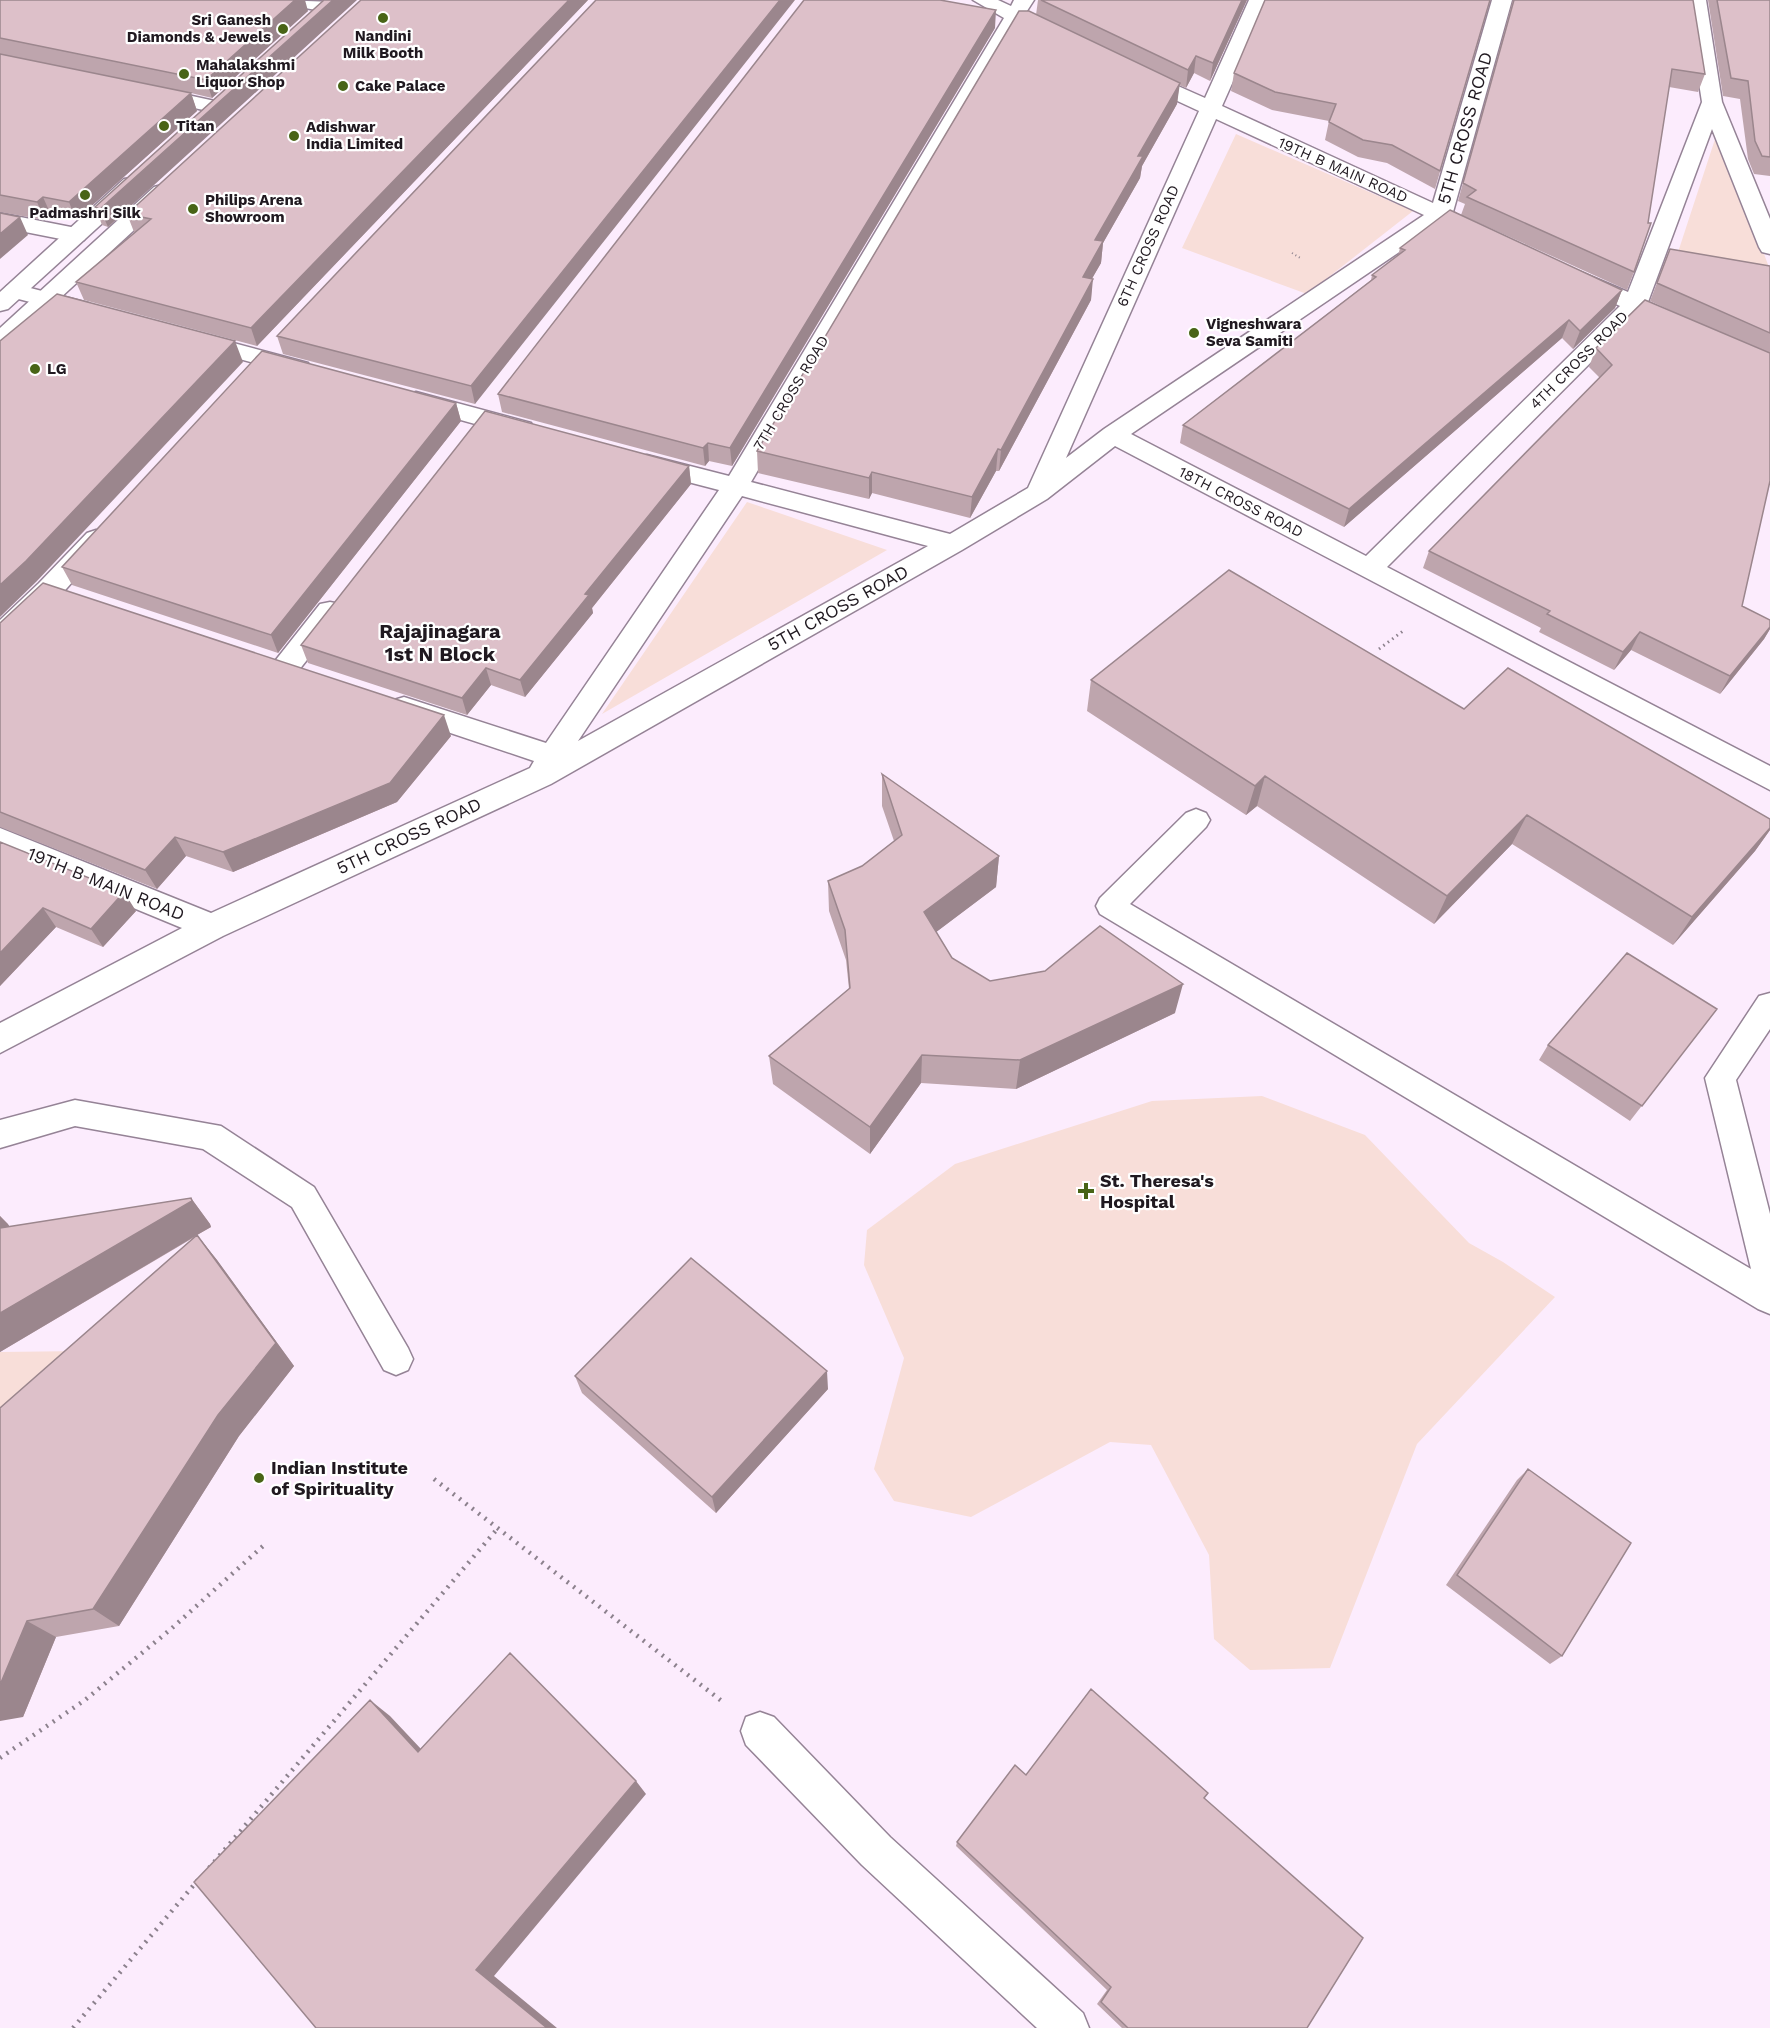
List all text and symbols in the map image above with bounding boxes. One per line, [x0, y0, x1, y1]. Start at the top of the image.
place label: Sri Ganesh Diamonds & Jewels [127, 11, 271, 46]
marker: Nandini Milk Booth [376, 11, 390, 25]
marker: Sri Ganesh Diamonds & Jewels [276, 22, 290, 36]
place label: Nandini Milk Booth [343, 27, 423, 62]
street label: 5TH CROSS ROAD [1433, 49, 1496, 206]
place label: Mahalakshmi Liquor Shop [196, 56, 295, 91]
marker: Mahalakshmi Liquor Shop [177, 67, 191, 81]
place label: Cake Palace [355, 77, 446, 95]
marker: Cake Palace [336, 79, 350, 93]
place label: Titan [176, 117, 215, 135]
place label: Adishwar India Limited [306, 118, 403, 153]
marker: Titan [157, 119, 171, 133]
marker: Adishwar India Limited [287, 129, 301, 143]
street label: 19TH B MAIN ROAD [1275, 133, 1411, 207]
street label: 6TH CROSS ROAD [1113, 182, 1183, 310]
marker: Padmashri Silk [78, 188, 92, 202]
place label: Philips Arena Showroom [205, 191, 303, 226]
marker: Philips Arena Showroom [186, 202, 200, 216]
place label: Padmashri Silk [29, 204, 141, 222]
street label: 4TH CROSS ROAD [1526, 307, 1632, 413]
place label: Vigneshwara Seva Samiti [1206, 315, 1302, 350]
marker: Vigneshwara Seva Samiti [1187, 326, 1201, 340]
street label: 7TH CROSS ROAD [750, 332, 832, 454]
place label: LG [47, 360, 67, 378]
marker: LG [28, 362, 42, 376]
street label: 18TH CROSS ROAD [1176, 463, 1306, 541]
street label: 5TH CROSS ROAD [764, 560, 912, 655]
district label: Rajajinagara 1st N Block [379, 619, 501, 666]
street label: 5TH CROSS ROAD [333, 793, 485, 878]
street label: 19TH B MAIN ROAD [24, 842, 188, 925]
place label: St. Theresa's Hospital [1100, 1170, 1214, 1212]
marker: St. Theresa's Hospital [1077, 1182, 1095, 1200]
place label: Indian Institute of Spirituality [271, 1457, 408, 1499]
marker: Indian Institute of Spirituality [252, 1471, 266, 1485]

